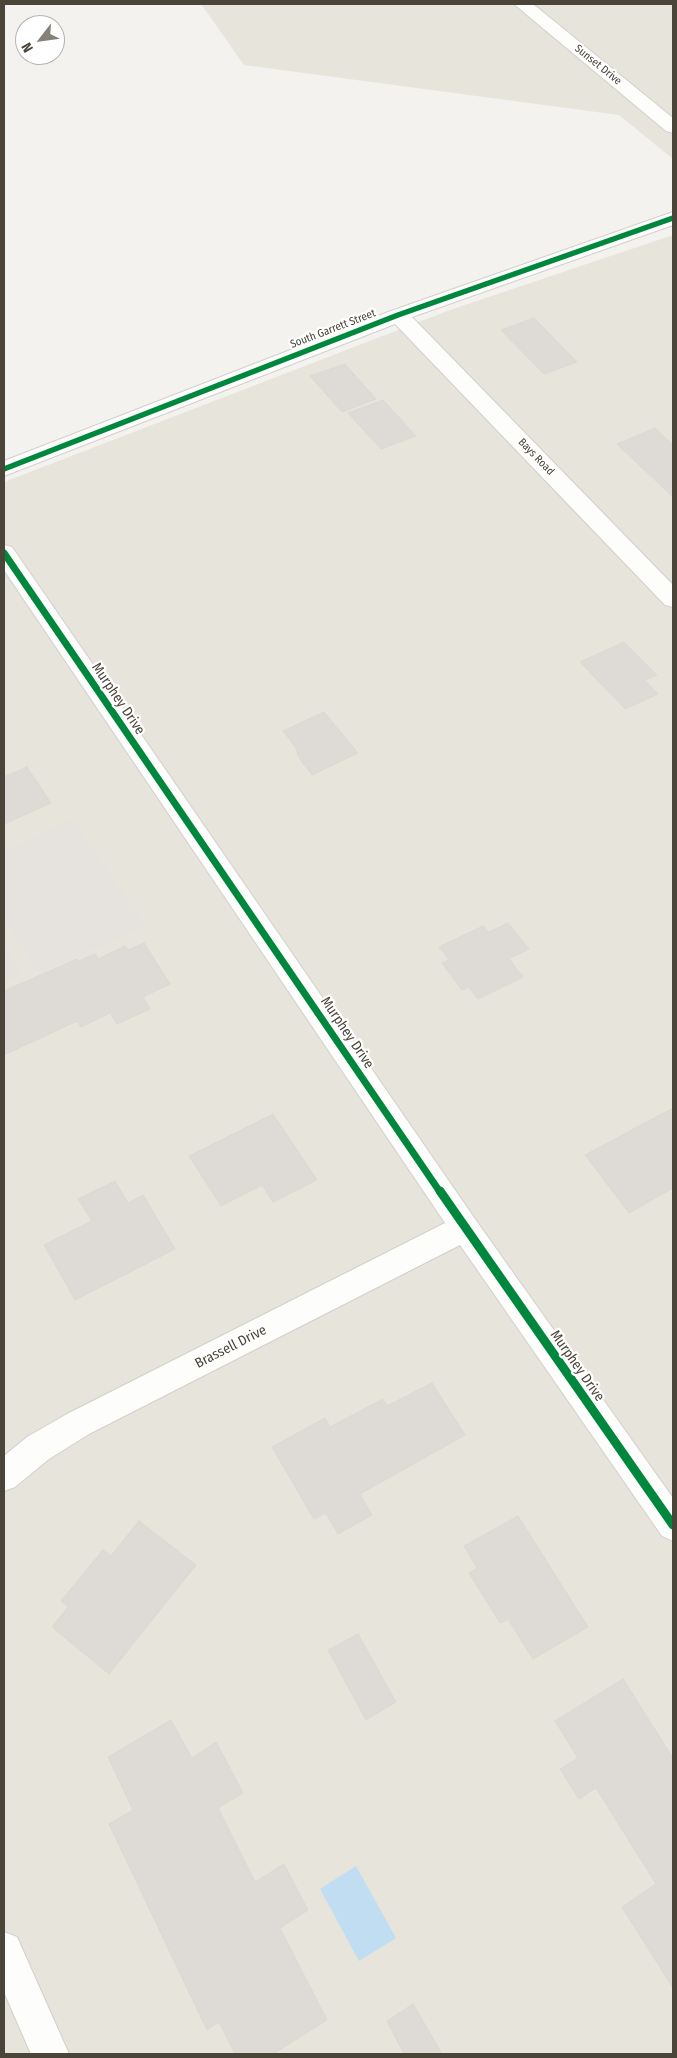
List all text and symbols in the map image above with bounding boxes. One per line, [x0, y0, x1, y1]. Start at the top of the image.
north arrow [15, 15, 65, 65]
text: N [18, 39, 37, 55]
street label: Sunset Drive [572, 42, 624, 88]
street label: South Garrett Street [288, 307, 378, 351]
street label: Bays Road [515, 436, 557, 478]
street label: Murphey Drive [88, 660, 148, 738]
street label: Murphey Drive [317, 994, 377, 1072]
street label: Brassell Drive [192, 1322, 270, 1372]
street label: Murphey Drive [546, 1327, 608, 1405]

